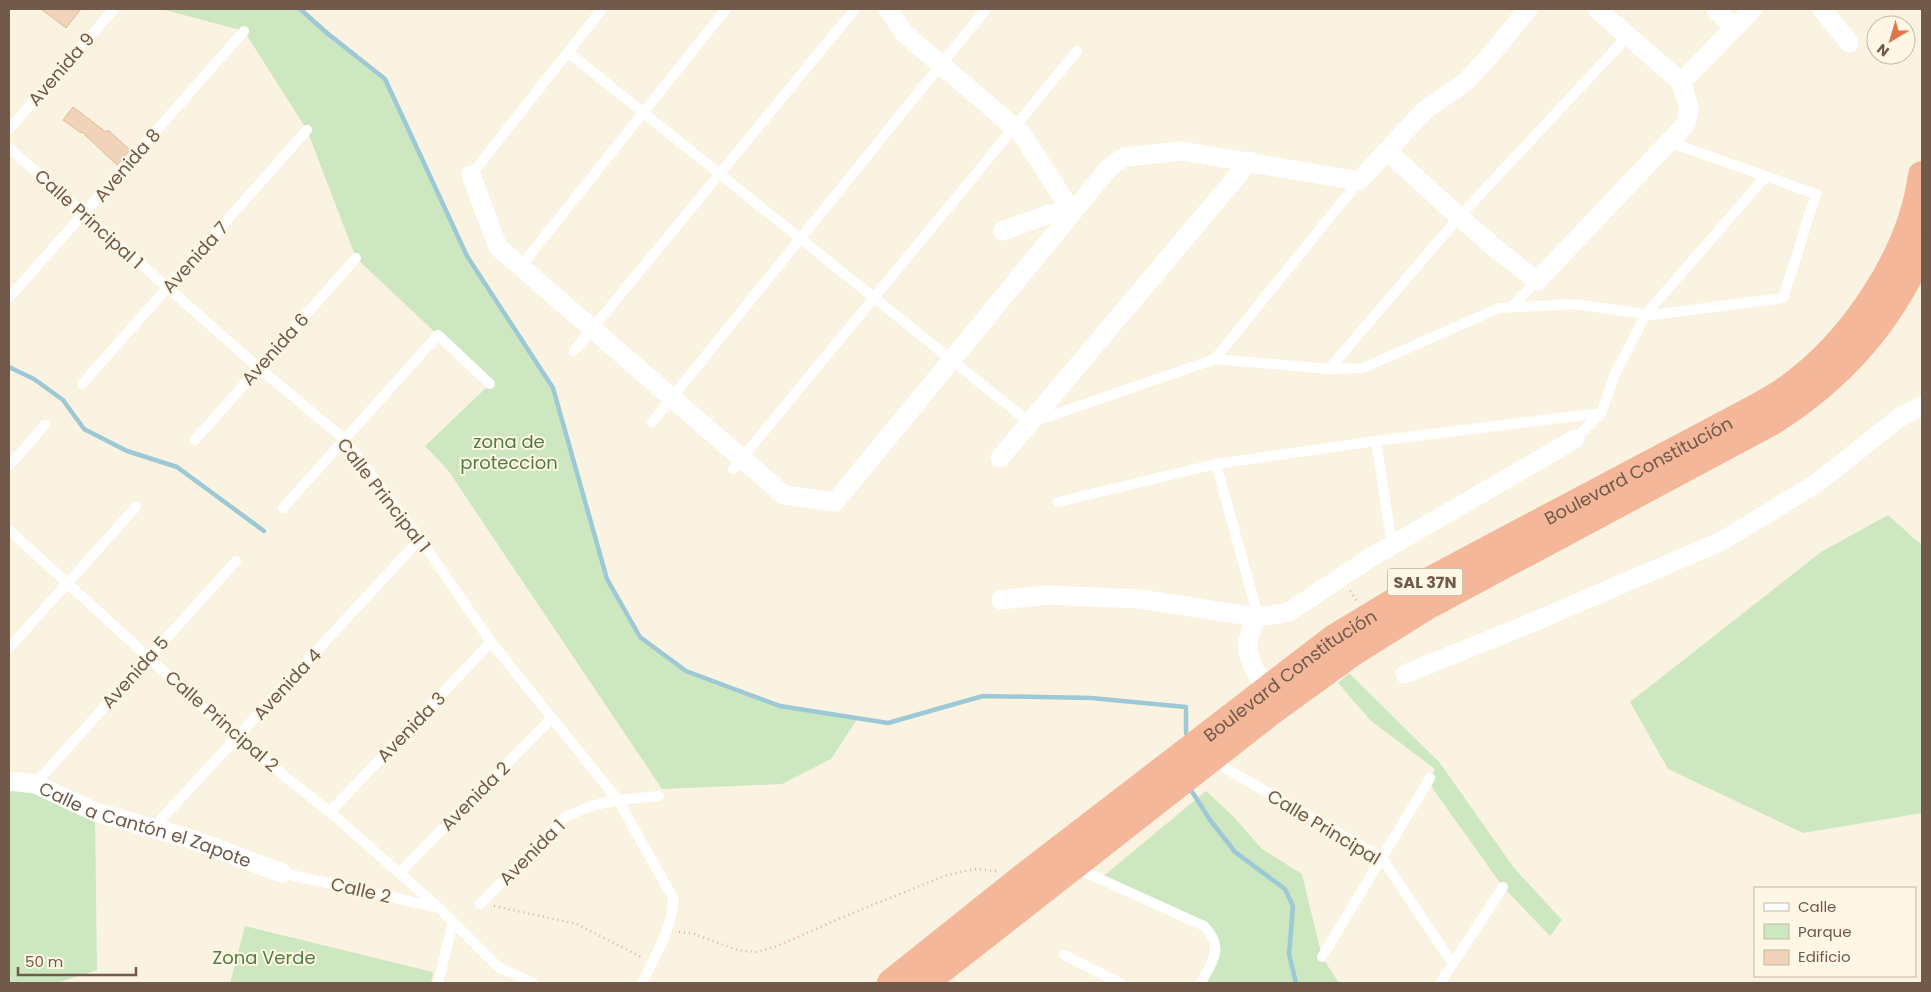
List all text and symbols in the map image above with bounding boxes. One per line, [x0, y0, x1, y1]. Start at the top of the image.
north arrow [1866, 15, 1916, 65]
street label: Avenida 9 [22, 27, 100, 111]
text: N [1873, 39, 1893, 61]
street label: Avenida 8 [88, 123, 166, 207]
street label: Calle Principal 1 [29, 163, 149, 275]
street label: Avenida 7 [156, 216, 234, 298]
street label: Avenida 6 [236, 307, 314, 391]
street label: Boulevard Constitución [1540, 410, 1737, 530]
park label: zona de proteccion [460, 429, 558, 475]
street label: Calle Principal 1 [331, 433, 437, 557]
road number: SAL 37N [1388, 568, 1462, 596]
street label: Boulevard Constitución [1198, 603, 1381, 747]
street label: Avenida 5 [96, 630, 174, 714]
street label: Avenida 4 [247, 643, 327, 725]
street label: Calle Principal 2 [160, 665, 284, 777]
street label: Avenida 3 [371, 686, 451, 768]
street label: Avenida 2 [435, 756, 515, 836]
street label: Calle a Cantón el Zapote [35, 775, 255, 873]
street label: Calle Principal [1263, 783, 1385, 871]
street label: Avenida 1 [493, 813, 571, 891]
street label: Calle 2 [328, 871, 394, 909]
legend [1754, 887, 1916, 977]
text: Calle [1798, 896, 1836, 917]
text: Parque [1798, 921, 1851, 942]
scale bar [18, 944, 135, 976]
park label: Zona Verde [212, 945, 316, 970]
text: Edificio [1798, 946, 1851, 967]
text: 50 m [25, 951, 63, 972]

